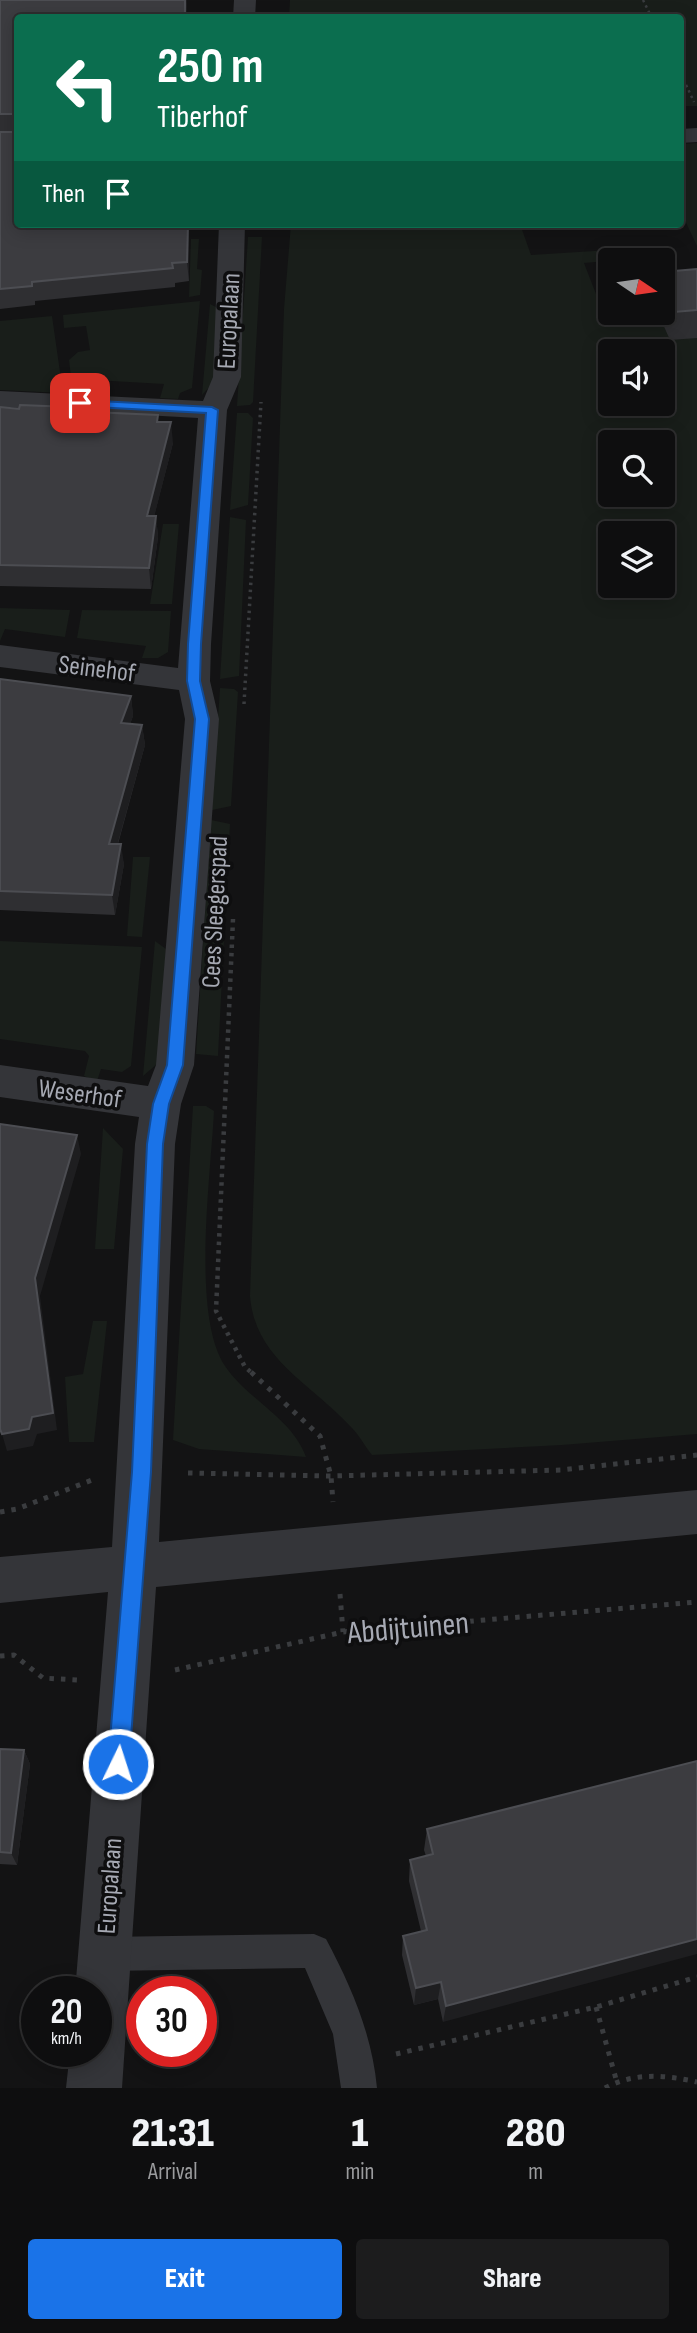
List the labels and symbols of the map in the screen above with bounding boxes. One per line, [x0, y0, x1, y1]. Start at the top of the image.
north arrow [598, 248, 676, 326]
street label: Europalaan [212, 272, 247, 370]
pin [50, 373, 110, 433]
street label: Seinehof [57, 649, 138, 690]
street label: Cees Sleegerspad [196, 835, 235, 989]
street label: Weserhof [36, 1073, 124, 1116]
street label: Abdijtuinen [345, 1604, 470, 1653]
position arrow [81, 1727, 155, 1801]
street label: Europalaan [92, 1837, 129, 1935]
speed limit sign: 30 [126, 1976, 217, 2067]

